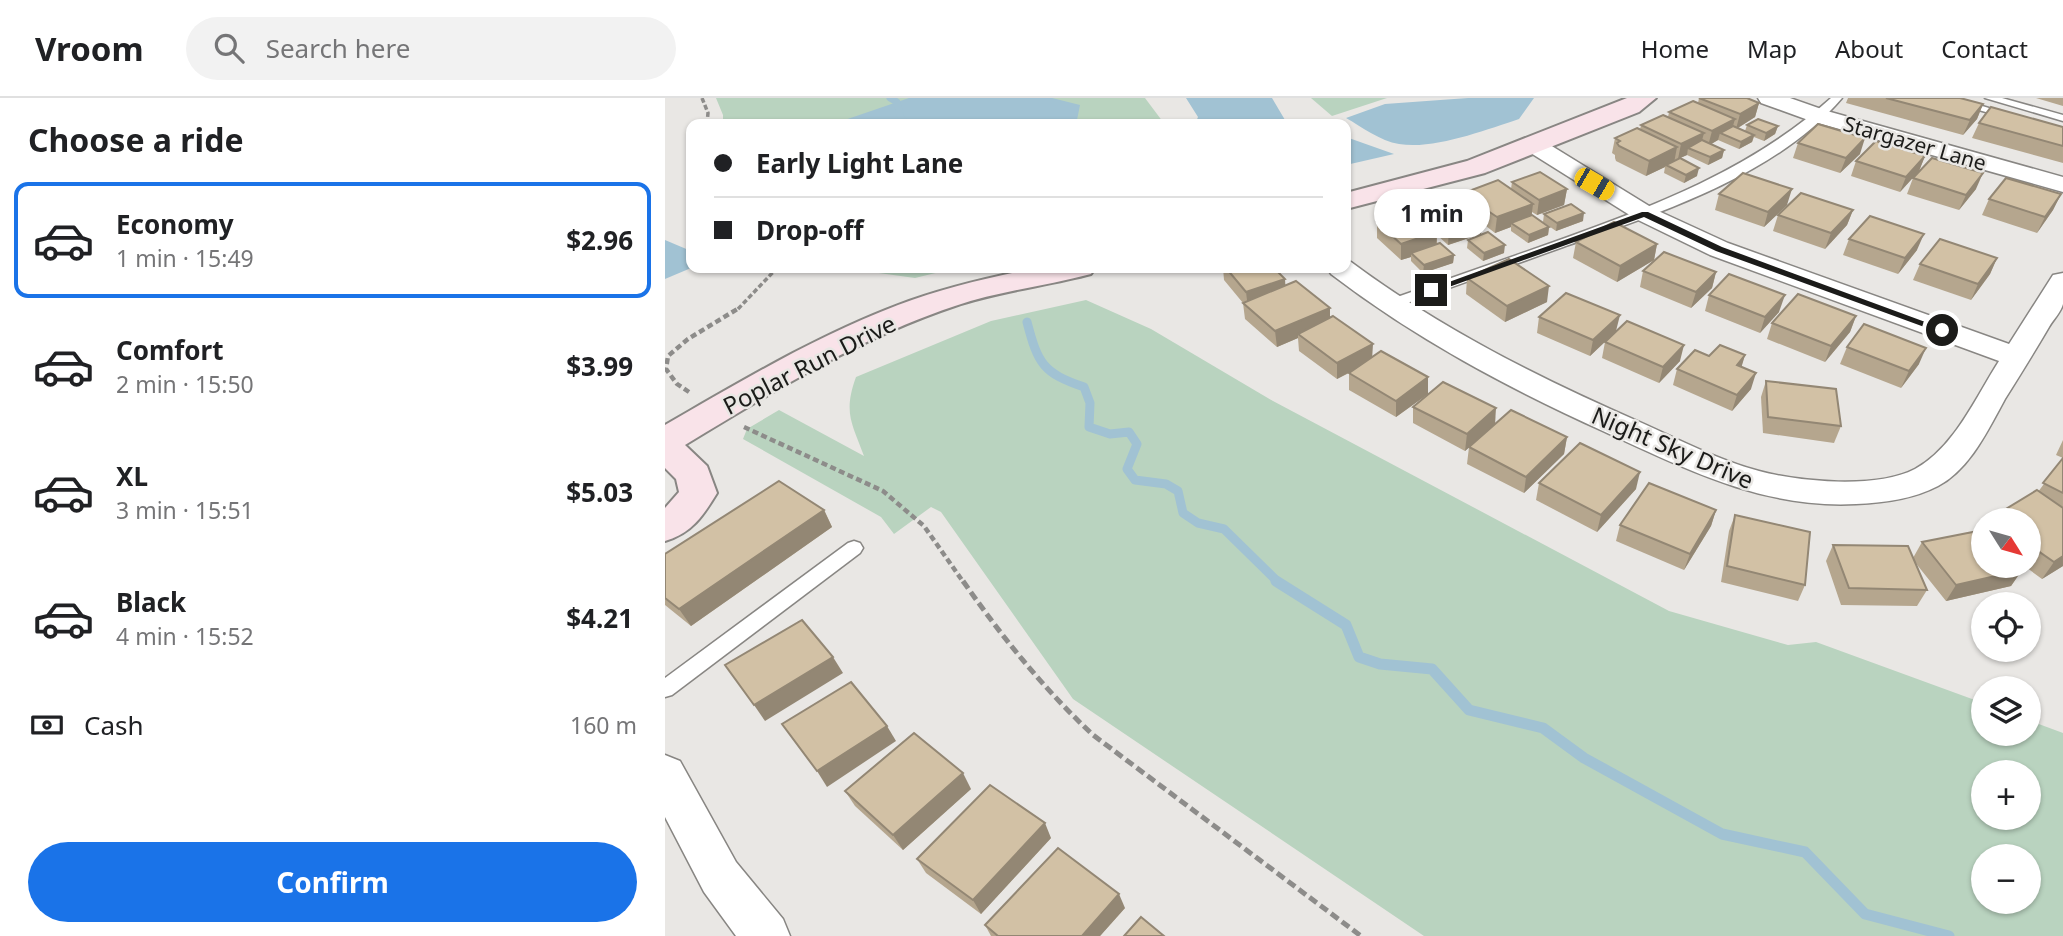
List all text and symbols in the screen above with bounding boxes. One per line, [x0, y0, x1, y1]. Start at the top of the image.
search box [186, 17, 676, 80]
text: Vroom [35, 26, 144, 71]
icon: search [210, 29, 248, 67]
text: Search here [266, 30, 410, 66]
text: Home [1641, 32, 1709, 65]
text: Map [1747, 32, 1797, 65]
text: About [1835, 32, 1903, 65]
text: Contact [1941, 32, 2028, 65]
street label: Stargazer Lane [1840, 109, 1990, 177]
text: Choose a ride [28, 118, 244, 161]
text: Early Light Lane [756, 145, 963, 181]
car [1571, 164, 1618, 204]
callout: 1 min [1373, 188, 1489, 238]
text: 1 min [1400, 197, 1464, 229]
text: Economy [116, 206, 234, 242]
icon: car [32, 209, 95, 272]
text: Drop-off [756, 212, 863, 248]
text: $2.96 [566, 222, 633, 258]
text: 1 min · 15:49 [116, 242, 254, 274]
route end [1415, 274, 1447, 306]
street label: Poplar Run Drive [717, 306, 901, 422]
route start [1926, 314, 1958, 346]
text: Comfort [116, 332, 224, 368]
icon: car [32, 335, 95, 398]
text: $3.99 [566, 348, 633, 384]
text: 2 min · 15:50 [116, 368, 254, 400]
street label: Night Sky Drive [1587, 398, 1759, 496]
text: XL [116, 458, 148, 494]
icon: car [32, 461, 95, 524]
text: $5.03 [566, 474, 633, 510]
text: 3 min · 15:51 [116, 494, 254, 526]
north arrow [1971, 508, 2041, 578]
map controls [1971, 508, 2041, 914]
text: Black [116, 584, 186, 620]
icon: car [32, 587, 95, 650]
button: locate [1971, 592, 2041, 662]
text: $4.21 [566, 600, 633, 636]
text: 4 min · 15:52 [116, 620, 254, 652]
button: layers [1971, 676, 2041, 746]
icon: cash [28, 706, 66, 744]
text: Cash [84, 707, 144, 743]
text: 160 m [570, 709, 637, 741]
button: + [1971, 760, 2041, 830]
button: Confirm [28, 842, 637, 922]
button: − [1971, 844, 2041, 914]

